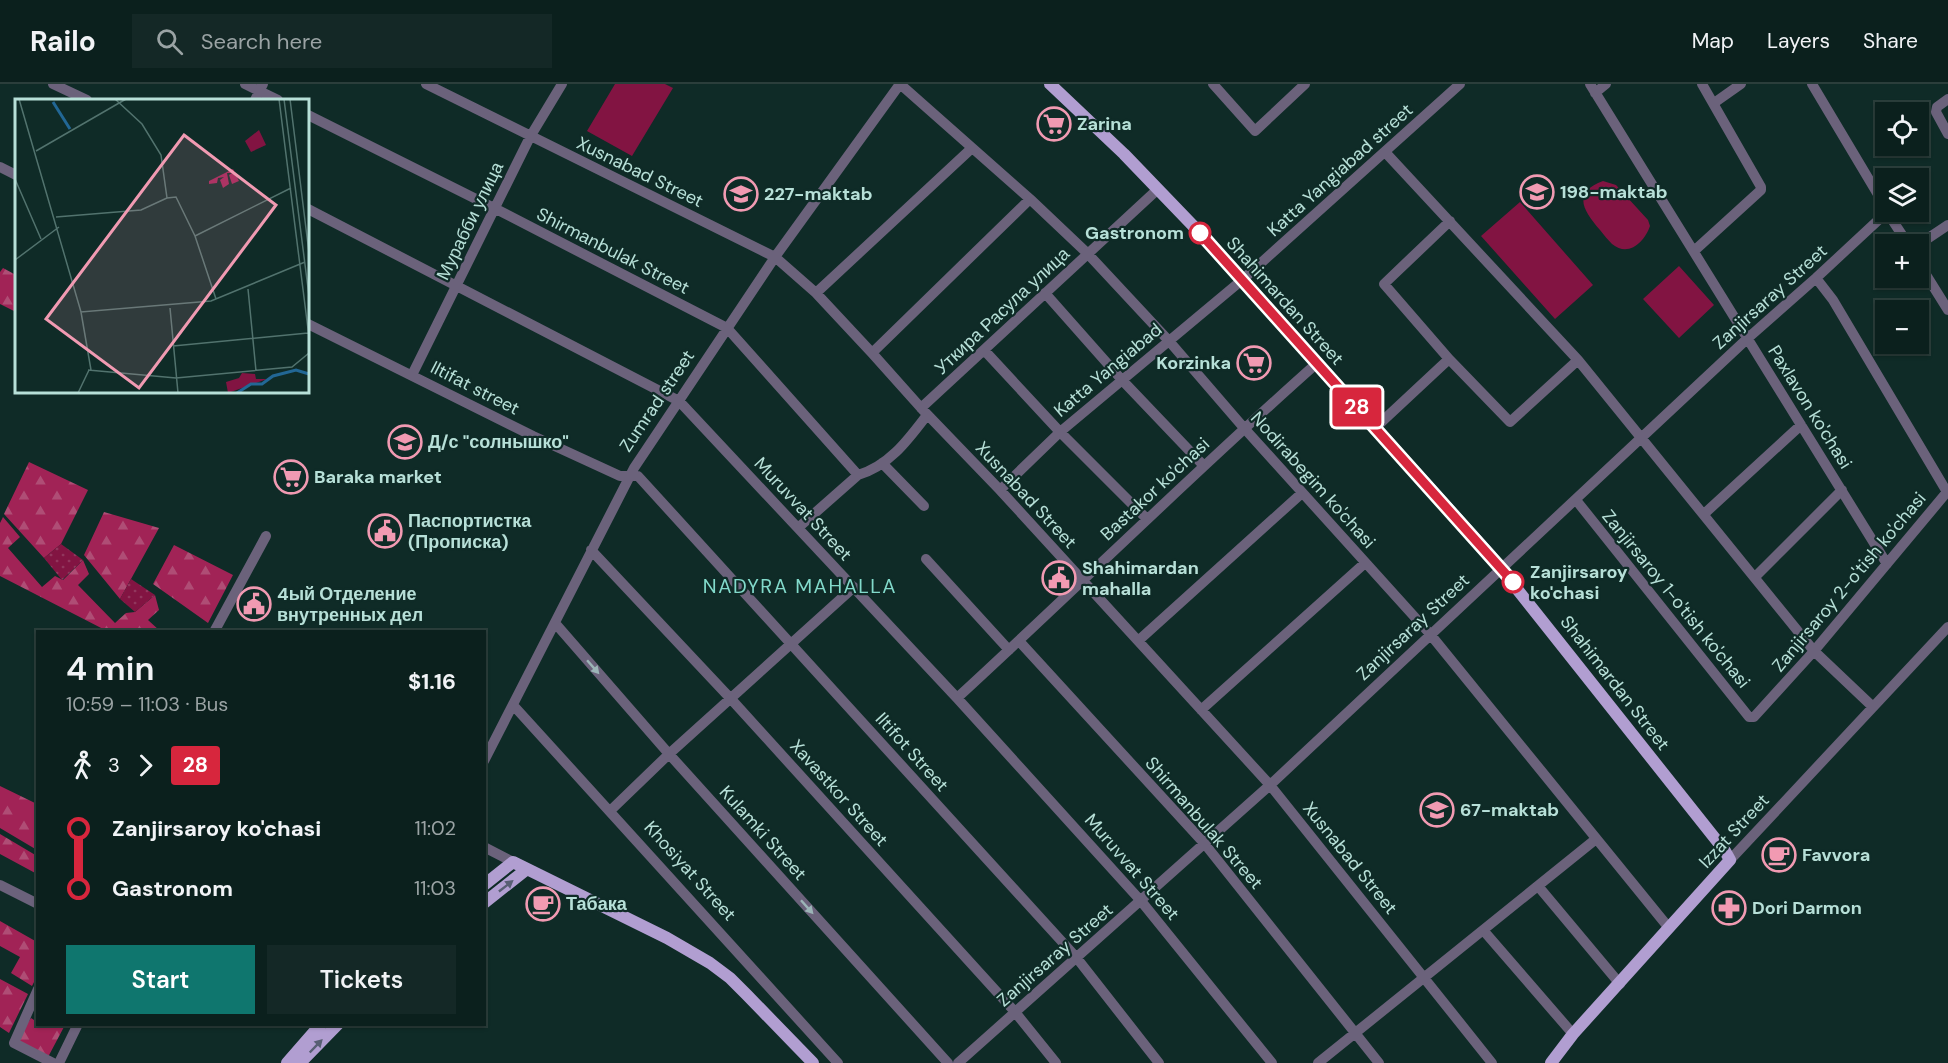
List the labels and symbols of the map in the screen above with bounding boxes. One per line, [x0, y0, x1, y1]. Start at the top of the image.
street label: Katta Yangiabad street [1262, 98, 1418, 242]
inset map [15, 99, 309, 393]
supermarket icon: Zarina [1036, 106, 1072, 142]
place label: Zarina [1077, 112, 1132, 136]
street label: Xusnabad Street [573, 131, 707, 213]
street label: Мурабби улица [431, 157, 509, 284]
school or university icon: 198-maktab [1519, 174, 1555, 210]
school or university icon: 227-maktab [723, 176, 759, 212]
place label: 198-maktab [1560, 180, 1668, 204]
place label: 227-maktab [764, 182, 872, 206]
street label: Shirmаnbulak Street [533, 202, 693, 300]
place label: Gastronom [1085, 221, 1184, 245]
marker: Gastronom [1189, 222, 1211, 244]
street label: Shahimardan Street [1221, 232, 1349, 370]
street label: Zanjirsaray Street [1708, 239, 1832, 355]
street label: Уткира Расула улица [929, 241, 1075, 380]
street label: Katta Yangiabad [1049, 318, 1167, 422]
street label: Paxlavon ko'chasi [1762, 341, 1858, 473]
street label: Zumrad street [614, 345, 700, 457]
supermarket icon: Korzinka [1236, 345, 1272, 381]
place label: Korzinka [1156, 351, 1231, 375]
street label: Iltifаt street [426, 355, 524, 421]
line badge: 28 [1330, 388, 1384, 426]
street label: Nodirabegim ko'chasi [1245, 407, 1381, 553]
school or university icon: Д/с "солнышко" [387, 424, 423, 460]
place label: Д/с "солнышко" [428, 430, 569, 454]
street label: Bastakor ko'chasi [1095, 432, 1215, 546]
street label: Xusnabad Street [970, 436, 1082, 554]
street label: Muruvvat Street [749, 452, 857, 566]
supermarket icon: Baraka market [273, 459, 309, 495]
place label: Baraka market [314, 465, 442, 489]
street label: Zanjirsaroy 2-o'tish ko'chasi [1767, 487, 1931, 677]
street label: Zanjirsaroy 1-o'tish ko'chasi [1597, 505, 1755, 693]
place label: Паспортистка (Прописка) [408, 509, 532, 554]
public building icon: Паспортистка (Прописка) [367, 513, 403, 549]
place label: Shahimardan mahalla [1082, 556, 1199, 601]
public building icon: Shahimardan mahalla [1041, 560, 1077, 596]
place label: Zanjirsaroy ko'chasi [1530, 560, 1628, 605]
street label: Zanjirsaray Street [1351, 568, 1475, 686]
marker: Zanjirsaroy ko'chasi [1502, 571, 1524, 593]
district label: NADYRA MAHALLA [703, 573, 897, 599]
place label: 4ый Отделение внутренных дел [277, 582, 423, 627]
public building icon: 4ый Отделение внутренных дел [236, 586, 272, 622]
street label: Shahimardan Street [1555, 611, 1675, 755]
one-way arrow [586, 659, 599, 674]
street label: Iltifot Street [870, 707, 954, 797]
street label: Xavastkor Street [785, 734, 893, 852]
street label: Shirmanbulak Street [1140, 752, 1268, 894]
street label: Kulamki Street [714, 781, 812, 885]
street label: Izzat Street [1693, 789, 1775, 873]
school or university icon: 67-maktab [1419, 792, 1455, 828]
street label: Xusnabad Street [1297, 797, 1403, 919]
place label: 67-maktab [1460, 798, 1559, 822]
street label: Muruvvat Street [1079, 809, 1185, 925]
street label: Khosiyat Street [639, 816, 741, 926]
cafe icon: Favvora [1761, 837, 1797, 873]
place label: Favvora [1802, 843, 1870, 867]
one-way arrow [498, 880, 513, 892]
cafe icon: Табака [525, 886, 561, 922]
pharmacy icon: Dori Darmon [1711, 890, 1747, 926]
place label: Табака [566, 892, 628, 916]
place label: Dori Darmon [1752, 896, 1862, 920]
street label: Zanjirsaray Street [992, 898, 1118, 1012]
one-way arrow [800, 899, 813, 914]
one-way arrow [309, 1039, 323, 1054]

